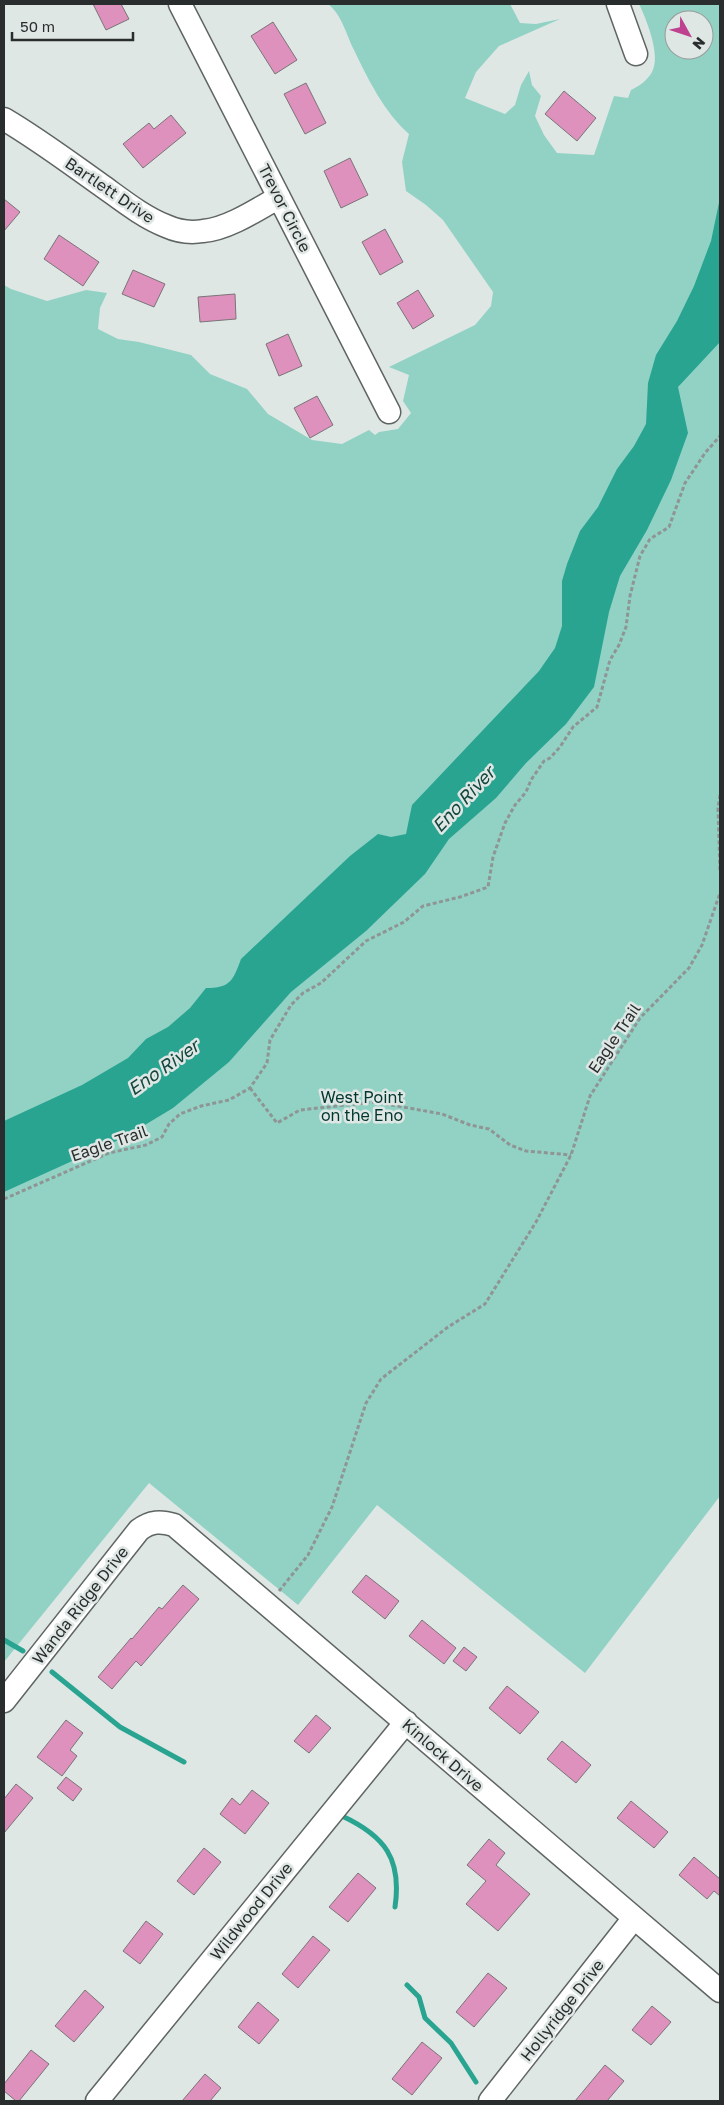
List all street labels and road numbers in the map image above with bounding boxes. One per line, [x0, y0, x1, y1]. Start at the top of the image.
street label: Bartlett Drive [62, 153, 158, 227]
street label: Trevor Circle [254, 161, 316, 255]
street label: Eagle Trail [583, 999, 645, 1077]
street label: Eagle Trail [68, 1121, 150, 1165]
street label: Wanda Ridge Drive [28, 1542, 132, 1668]
street label: Kinlock Drive [398, 1714, 488, 1796]
street label: Wildwood Drive [205, 1858, 297, 1964]
street label: Hollyridge Drive [516, 1955, 608, 2065]

